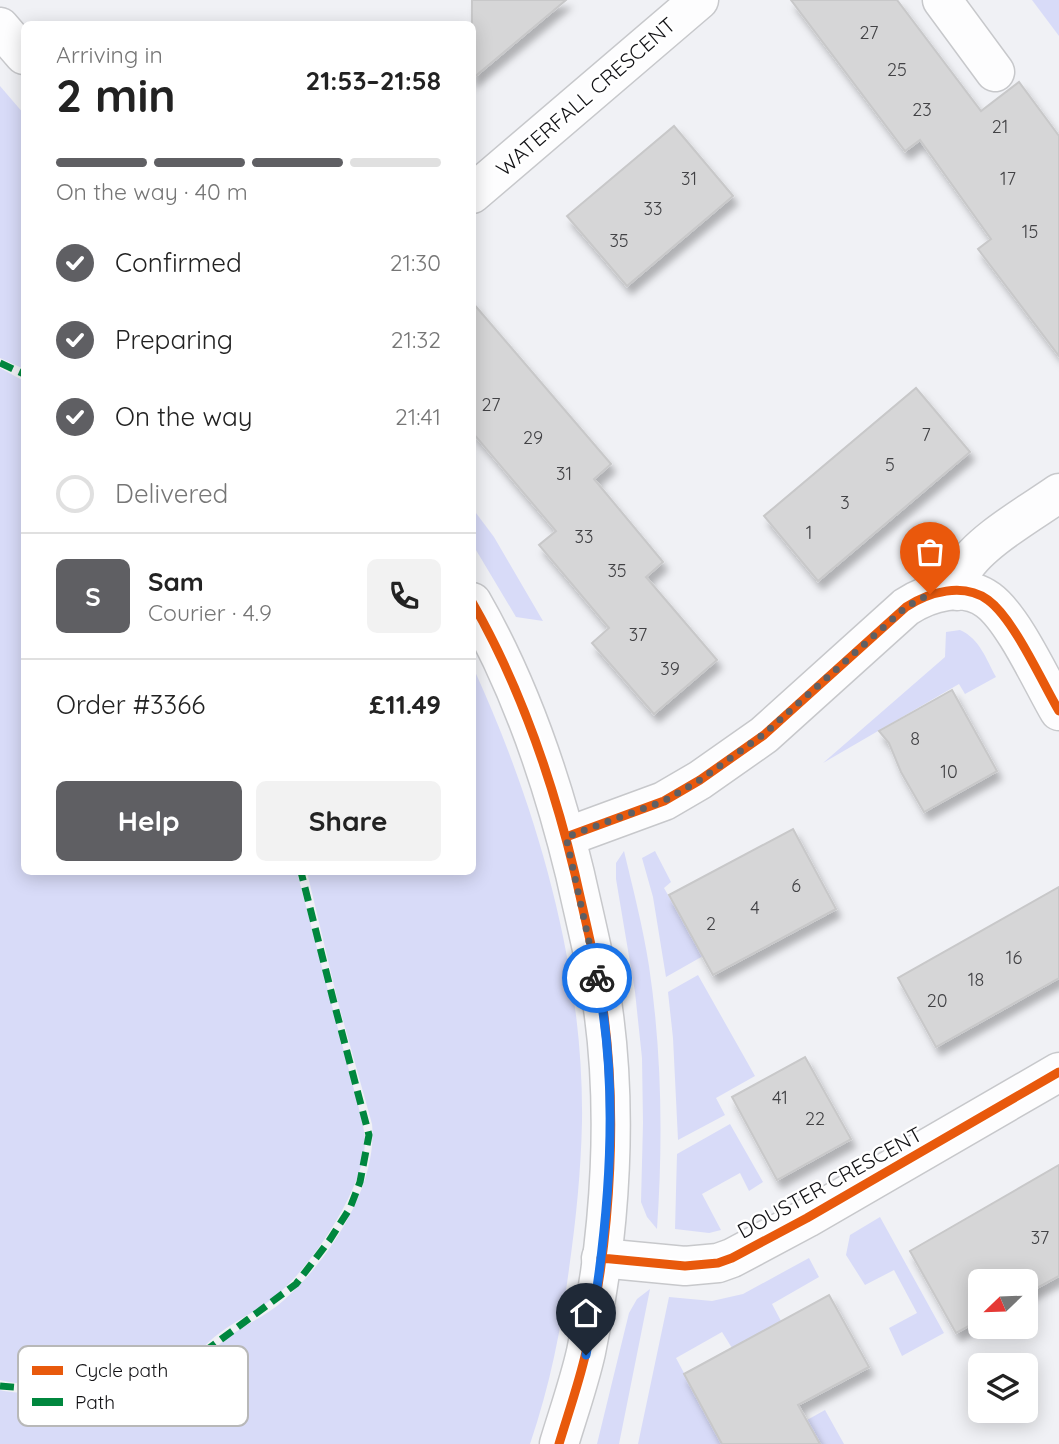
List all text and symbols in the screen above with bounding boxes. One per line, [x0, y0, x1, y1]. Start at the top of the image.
street label: WATERFALL CRESCENT [490, 11, 680, 181]
house number: 27 [860, 21, 878, 44]
text: Arriving in [56, 40, 163, 69]
house number: 25 [887, 58, 907, 81]
text: 21:53–21:58 [305, 64, 441, 97]
text: 2 min [56, 66, 176, 124]
house number: 23 [912, 98, 932, 121]
house number: 21 [992, 115, 1008, 138]
house number: 31 [681, 167, 697, 190]
house number: 17 [1000, 167, 1016, 190]
text: On the way · 40 m [56, 177, 248, 206]
house number: 33 [644, 197, 662, 220]
house number: 15 [1022, 220, 1038, 243]
house number: 35 [609, 229, 629, 252]
icon: check [56, 244, 94, 282]
text: Confirmed [115, 246, 242, 279]
text: 21:30 [390, 248, 441, 277]
icon: check [56, 321, 94, 359]
text: Preparing [115, 323, 233, 356]
text: 21:32 [391, 325, 441, 354]
house number: 27 [482, 393, 500, 416]
icon: check [56, 398, 94, 436]
text: On the way [115, 400, 253, 433]
text: 21:41 [395, 402, 441, 431]
house number: 7 [921, 423, 931, 446]
house number: 29 [523, 426, 543, 449]
house number: 5 [885, 453, 895, 476]
house number: 31 [556, 462, 572, 485]
text: Delivered [115, 477, 228, 510]
house number: 3 [840, 491, 850, 514]
house number: 1 [806, 521, 812, 544]
pin [900, 522, 960, 594]
house number: 33 [575, 525, 593, 548]
icon: bag [911, 533, 949, 571]
button: phone [367, 559, 441, 633]
house number: 35 [607, 559, 627, 582]
text: Sam [148, 565, 204, 598]
text: S [85, 580, 101, 613]
text: Courier · 4.9 [148, 598, 272, 627]
house number: 37 [629, 623, 647, 646]
house number: 39 [660, 657, 680, 680]
text: Order #3366 [56, 688, 205, 721]
text: £11.49 [369, 688, 441, 721]
house number: 8 [910, 727, 920, 750]
house number: 10 [940, 760, 958, 783]
button: Help [56, 781, 242, 861]
button: Share [256, 781, 441, 861]
house number: 6 [791, 874, 801, 897]
house number: 4 [750, 896, 760, 919]
house number: 2 [706, 912, 716, 935]
courier [562, 943, 632, 1013]
house number: 16 [1006, 946, 1022, 969]
icon: bike [578, 959, 616, 997]
house number: 18 [968, 968, 984, 991]
house number: 20 [927, 989, 947, 1012]
house number: 41 [772, 1086, 788, 1109]
house number: 22 [805, 1107, 825, 1130]
street label: DOUSTER CRESCENT [733, 1121, 926, 1244]
house number: 37 [1031, 1226, 1049, 1249]
north arrow [968, 1269, 1038, 1339]
map controls [968, 1269, 1038, 1423]
pin [556, 1283, 616, 1355]
icon: home [567, 1294, 605, 1332]
legend [18, 1346, 248, 1426]
button: layers [968, 1353, 1038, 1423]
text: Cycle path [75, 1358, 168, 1382]
text: Path [75, 1390, 115, 1414]

